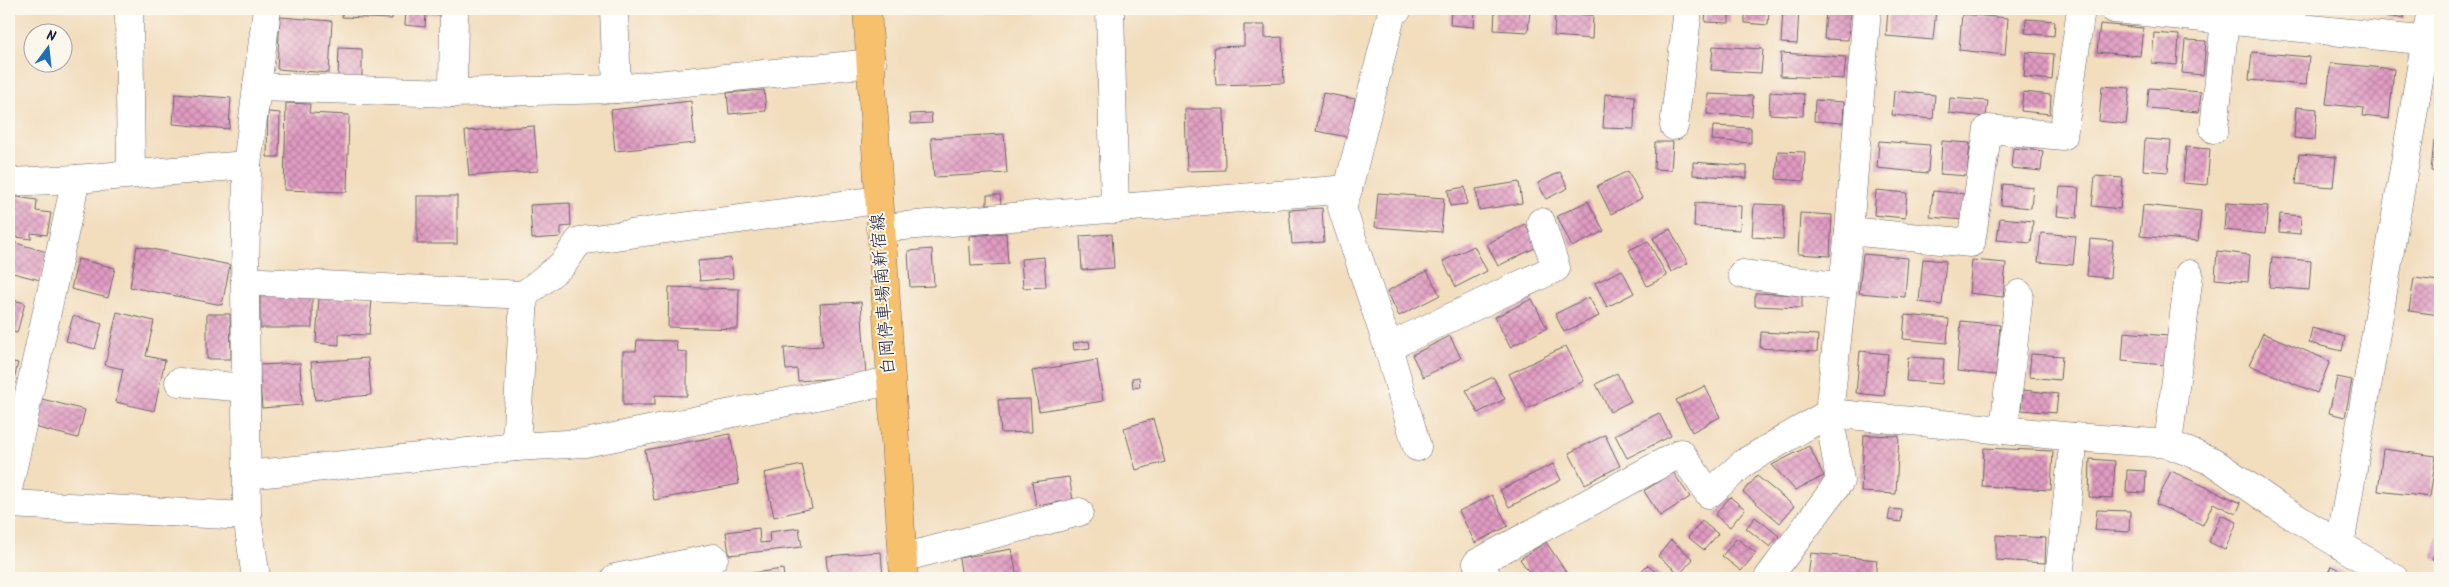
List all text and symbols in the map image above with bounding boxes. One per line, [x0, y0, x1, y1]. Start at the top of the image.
north arrow [22, 22, 72, 72]
text: N [44, 25, 58, 48]
street label: 白岡停車場南新宿線 [864, 212, 904, 376]

